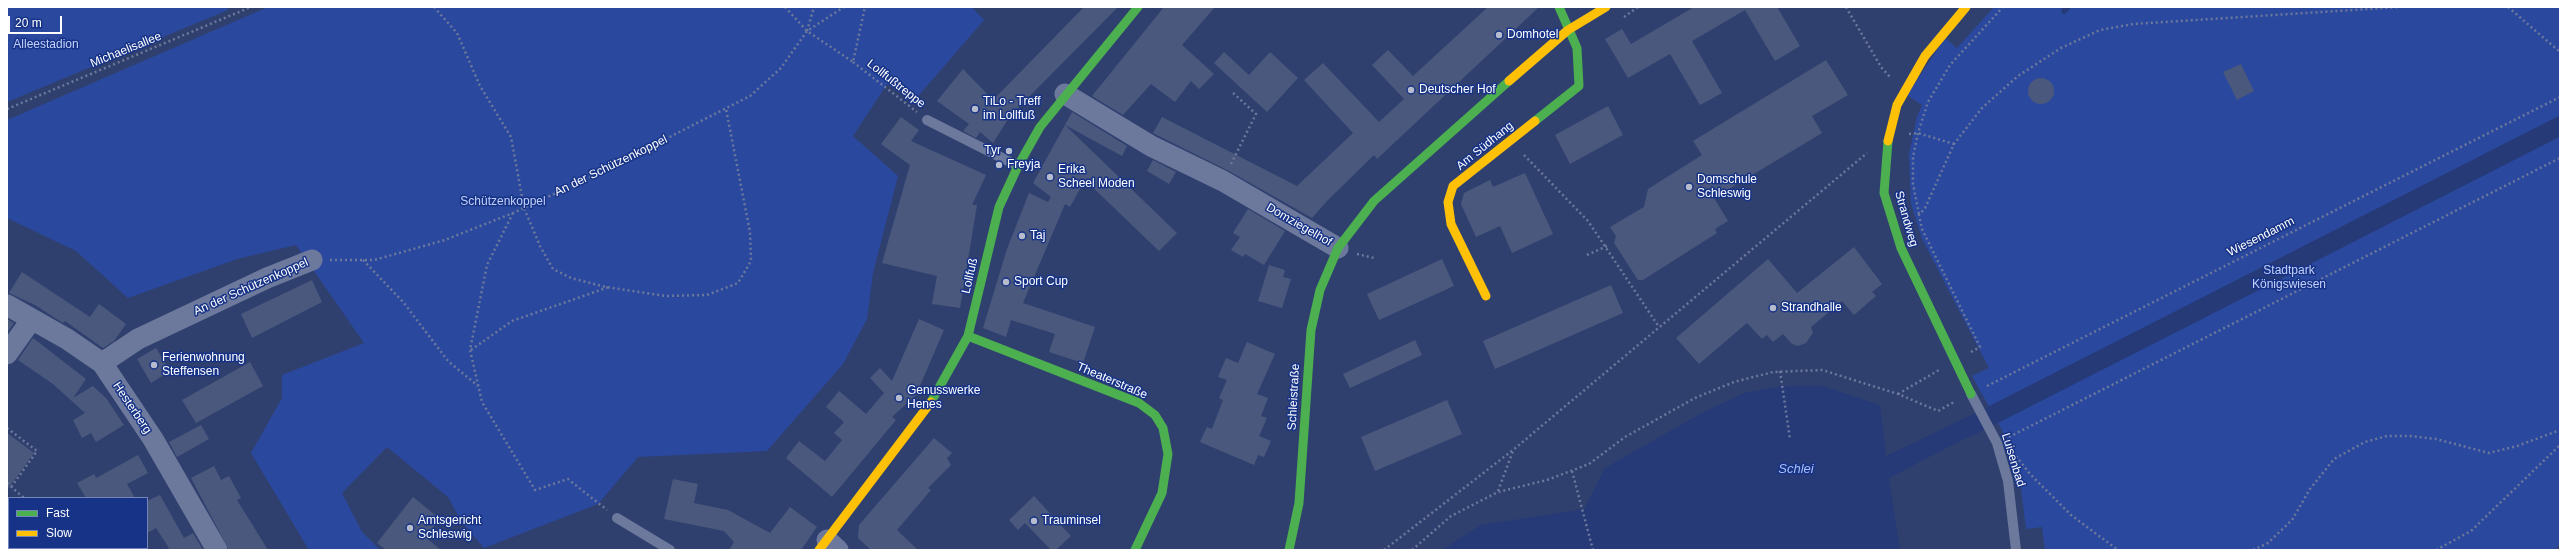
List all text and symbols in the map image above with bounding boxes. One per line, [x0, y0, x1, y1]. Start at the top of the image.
scale bar [10, 8, 64, 34]
text: 20 m [15, 16, 42, 30]
place label: Domhotel [1507, 28, 1558, 42]
street label: Michaelisallee [88, 29, 164, 71]
marker: Domhotel [1494, 30, 1504, 40]
park label: Alleestadion [13, 38, 79, 52]
street label: Lollfußtreppe [864, 57, 928, 111]
place label: Deutscher Hof [1419, 83, 1496, 97]
marker: Deutscher Hof [1406, 85, 1416, 95]
place label: TiLo - Treff im Lollfuß [983, 95, 1041, 123]
marker: TiLo - Treff im Lollfuß [970, 104, 980, 114]
street label: Am Südhang [1454, 119, 1516, 173]
street label: An der Schützenkoppel [552, 132, 670, 200]
place label: Tyr [984, 144, 1001, 158]
marker: Tyr [1004, 146, 1014, 156]
place label: Freyja [1007, 158, 1040, 172]
marker: Freyja [994, 160, 1004, 170]
place label: Erika Scheel Moden [1058, 163, 1135, 191]
marker: Erika Scheel Moden [1045, 172, 1055, 182]
place label: Domschule Schleswig [1697, 173, 1757, 201]
marker: Domschule Schleswig [1684, 182, 1694, 192]
street label: Strandweg [1891, 189, 1921, 249]
park label: Schützenkoppel [460, 195, 546, 209]
street label: Domziegelhof [1264, 200, 1334, 250]
street label: Wiesendamm [2225, 214, 2297, 260]
place label: Taj [1030, 229, 1045, 243]
marker: Taj [1017, 231, 1027, 241]
street label: An der Schützenkoppel [191, 255, 311, 319]
street label: Lollfuß [959, 257, 981, 295]
park label: Stadtpark Königswiesen [2252, 264, 2326, 292]
place label: Sport Cup [1014, 275, 1068, 289]
marker: Sport Cup [1001, 277, 1011, 287]
place label: Strandhalle [1781, 301, 1842, 315]
marker: Strandhalle [1768, 303, 1778, 313]
place label: Ferienwohnung Steffensen [162, 351, 245, 379]
marker: Ferienwohnung Steffensen [149, 360, 159, 370]
street label: Theaterstraße [1075, 360, 1149, 402]
street label: Schleistraße [1285, 363, 1303, 431]
street label: Hesterberg [109, 379, 155, 437]
place label: Genusswerke Henes [907, 384, 980, 412]
marker: Genusswerke Henes [894, 393, 904, 403]
street label: Luisenbad [1998, 431, 2028, 489]
water label: Schlei [1778, 461, 1814, 477]
legend [8, 497, 148, 549]
text: Fast [46, 506, 69, 520]
place label: Amtsgericht Schleswig [418, 514, 481, 542]
place label: Trauminsel [1042, 514, 1101, 528]
marker: Trauminsel [1029, 516, 1039, 526]
marker: Amtsgericht Schleswig [405, 523, 415, 533]
text: Slow [46, 526, 72, 540]

